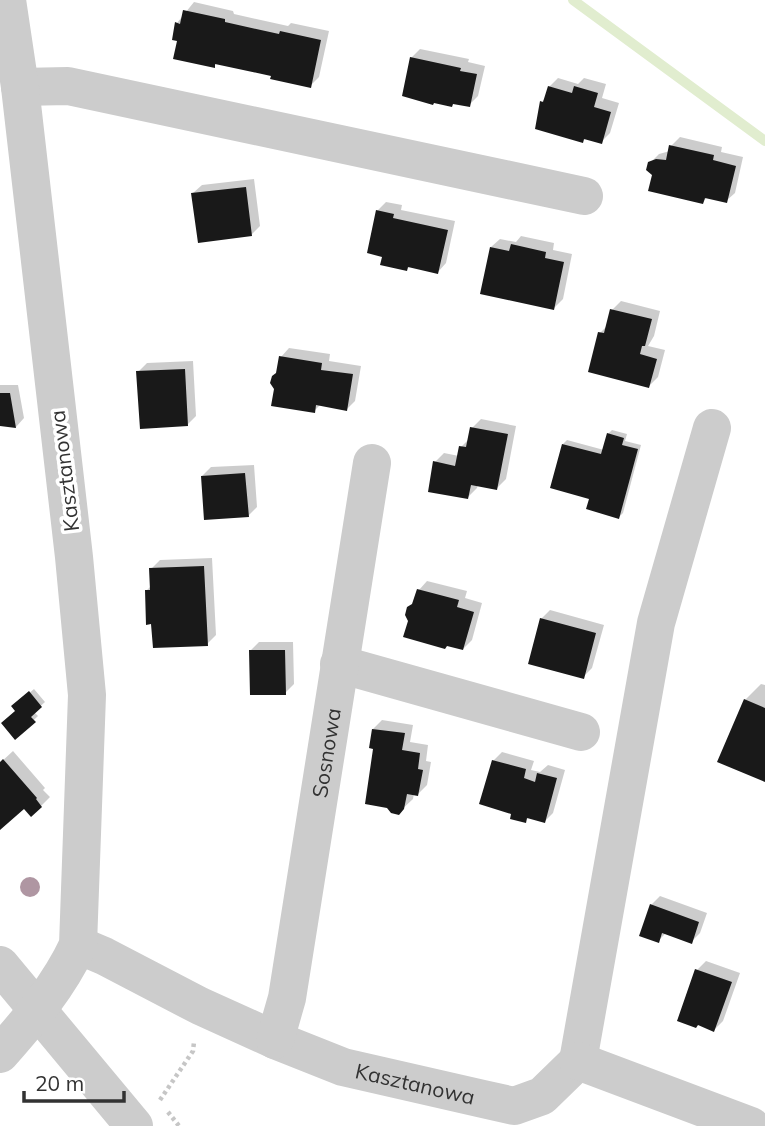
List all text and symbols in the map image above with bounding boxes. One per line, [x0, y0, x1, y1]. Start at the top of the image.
street label: Kasztanowa [44, 409, 84, 533]
street label: Sosnowa [306, 706, 346, 799]
street label: Kasztanowa [353, 1057, 477, 1110]
scale bar [24, 1060, 124, 1104]
text: 20 m [35, 1070, 84, 1096]

